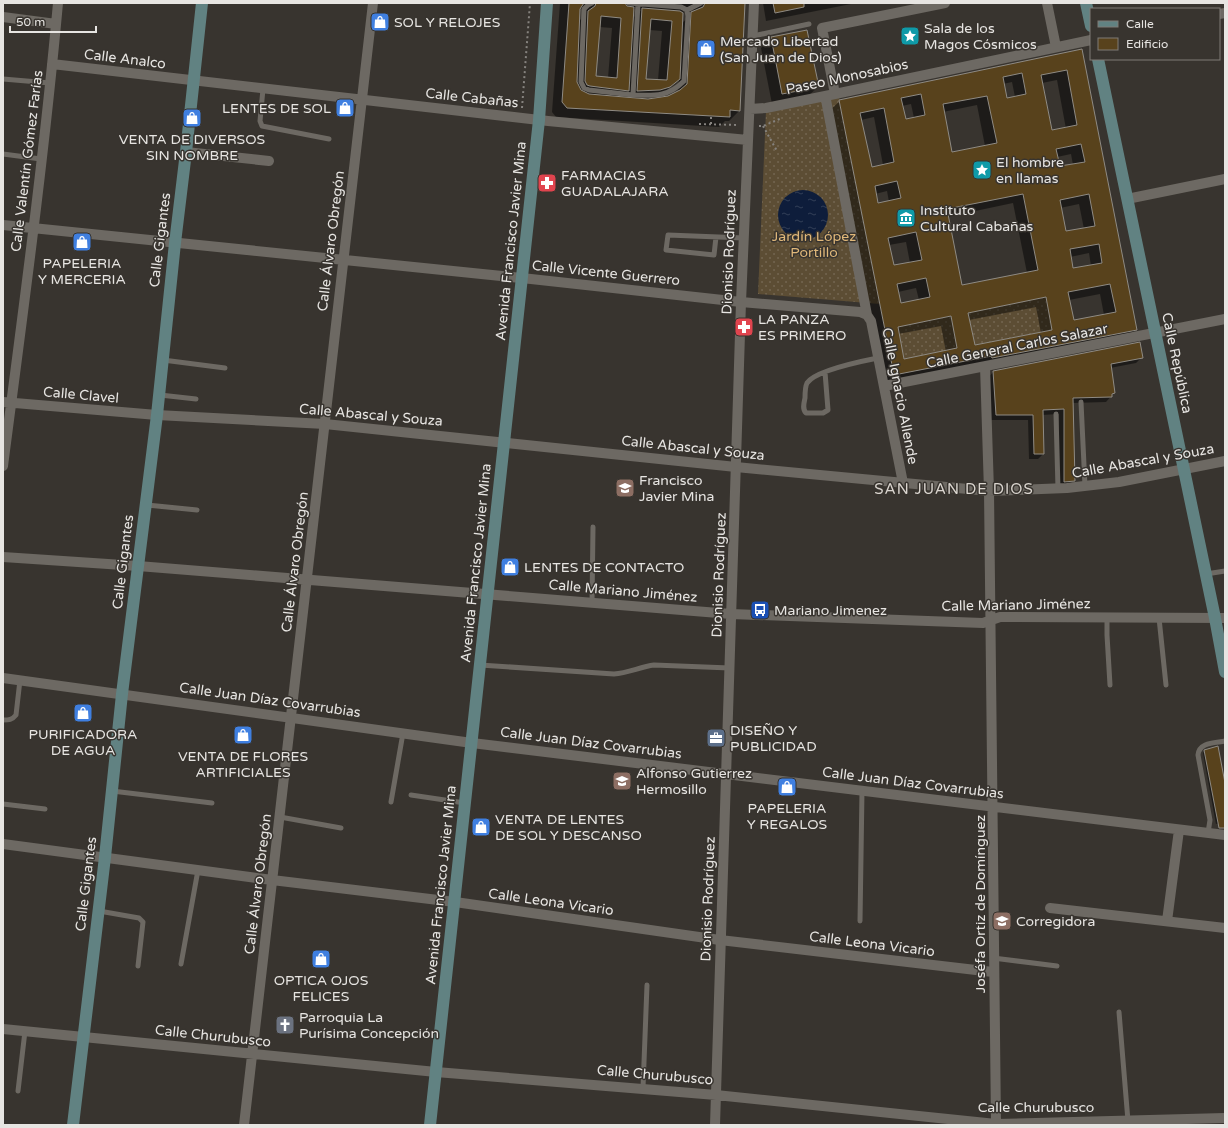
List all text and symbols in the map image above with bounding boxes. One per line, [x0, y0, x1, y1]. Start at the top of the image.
scale bar [10, 8, 96, 34]
legend [1090, 8, 1220, 60]
shop icon: SOL Y RELOJES [369, 11, 391, 33]
place label: SOL Y RELOJES [394, 14, 501, 31]
text: 50 m [16, 15, 45, 29]
text: Calle [1126, 17, 1154, 31]
place label: Sala de los Magos Cósmicos [924, 20, 1037, 53]
place icon: Sala de los Magos Cósmicos [899, 25, 921, 47]
place label: Mercado Libertad (San Juan de Dios) [720, 33, 842, 66]
text: Edificio [1126, 37, 1168, 51]
shop icon: Mercado Libertad (San Juan de Dios) [695, 38, 717, 60]
street label: Calle Analco [83, 46, 167, 72]
street label: Paseo Monosabios [784, 56, 910, 98]
street label: Calle Valentín Gómez Farías [7, 69, 47, 253]
street label: Calle Cabañas [425, 85, 520, 111]
shop icon: LENTES DE SOL [334, 97, 356, 119]
place label: LENTES DE SOL [222, 100, 331, 117]
shop icon: VENTA DE DIVERSOS SIN NOMBRE [181, 107, 203, 129]
place label: VENTA DE DIVERSOS SIN NOMBRE [119, 131, 266, 164]
street label: Avenida Francisco Javier Mina [492, 141, 530, 341]
place label: El hombre en llamas [996, 154, 1064, 187]
place icon: El hombre en llamas [971, 159, 993, 181]
place label: FARMACIAS GUADALAJARA [561, 167, 669, 200]
street label: Calle Álvaro Obregón [314, 170, 348, 312]
pharmacy icon: FARMACIAS GUADALAJARA [536, 172, 558, 194]
street label: Dionisio Rodríguez [718, 189, 740, 315]
street label: Calle Gigantes [146, 191, 174, 288]
place label: Instituto Cultural Cabañas [920, 202, 1034, 235]
museum icon: Instituto Cultural Cabañas [895, 207, 917, 229]
park label: Jardín López Portillo [772, 228, 856, 261]
shop icon: PAPELERIA Y MERCERIA [71, 231, 93, 253]
place label: PAPELERIA Y MERCERIA [38, 255, 126, 288]
street label: Calle Vicente Guerrero [531, 257, 681, 289]
place label: LA PANZA ES PRIMERO [758, 311, 846, 344]
street label: Calle República [1158, 311, 1196, 415]
pharmacy icon: LA PANZA ES PRIMERO [733, 316, 755, 338]
street label: Calle General Carlos Salazar [925, 320, 1110, 372]
street label: Calle Ignacio Allende [878, 326, 922, 466]
street label: Calle Clavel [42, 383, 120, 407]
street label: Calle Abascal y Souza [299, 400, 443, 430]
street label: Calle Abascal y Souza [620, 432, 766, 464]
street label: Calle Abascal y Souza [1071, 440, 1215, 482]
street label: Avenida Francisco Javier Mina [457, 463, 495, 663]
place label: Francisco Javier Mina [639, 472, 714, 505]
school or university icon: Francisco Javier Mina [614, 477, 636, 499]
district label: SAN JUAN DE DIOS [874, 480, 1034, 498]
street label: Calle Álvaro Obregón [278, 491, 312, 633]
street label: Dionisio Rodríguez [708, 512, 730, 638]
street label: Calle Gigantes [109, 513, 137, 610]
shop icon: LENTES DE CONTACTO [499, 556, 521, 578]
place label: LENTES DE CONTACTO [524, 559, 684, 576]
street label: Calle Mariano Jiménez [548, 576, 698, 606]
street label: Calle Mariano Jiménez [941, 595, 1091, 615]
bus stop icon: Mariano Jimenez [749, 599, 771, 621]
place label: Mariano Jimenez [774, 602, 887, 619]
street label: Calle Juan Díaz Covarrubias [178, 679, 362, 721]
shop icon: PURIFICADORA DE AGUA [72, 702, 94, 724]
place label: DISEÑO Y PUBLICIDAD [730, 722, 817, 755]
street label: Calle Juan Díaz Covarrubias [499, 723, 683, 763]
shop icon: VENTA DE FLORES ARTIFICIALES [232, 724, 254, 746]
place label: PURIFICADORA DE AGUA [29, 726, 137, 759]
office icon: DISEÑO Y PUBLICIDAD [705, 727, 727, 749]
place label: VENTA DE FLORES ARTIFICIALES [178, 748, 308, 781]
street label: Calle Juan Díaz Covarrubias [821, 763, 1005, 803]
place label: Alfonso Gutierrez Hermosillo [636, 765, 752, 798]
school or university icon: Alfonso Gutierrez Hermosillo [611, 770, 633, 792]
shop icon: PAPELERIA Y REGALOS [776, 776, 798, 798]
street label: Avenida Francisco Javier Mina [422, 785, 460, 985]
place label: PAPELERIA Y REGALOS [747, 800, 828, 833]
place label: VENTA DE LENTES DE SOL Y DESCANSO [495, 811, 642, 844]
street label: Calle Álvaro Obregón [241, 813, 275, 955]
street label: Joséfa Ortiz de Domínguez [972, 815, 989, 993]
shop icon: VENTA DE LENTES DE SOL Y DESCANSO [470, 816, 492, 838]
street label: Calle Gigantes [72, 835, 100, 932]
street label: Dionisio Rodríguez [697, 836, 719, 962]
street label: Calle Leona Vicario [487, 885, 615, 919]
school or university icon: Corregidora [991, 910, 1013, 932]
place label: Corregidora [1016, 913, 1095, 930]
street label: Calle Leona Vicario [808, 928, 936, 960]
shop icon: OPTICA OJOS FELICES [310, 948, 332, 970]
place label: OPTICA OJOS FELICES [274, 972, 369, 1005]
place label: Parroquia La Purísima Concepción [299, 1009, 439, 1042]
church icon: Parroquia La Purísima Concepción [274, 1014, 296, 1036]
street label: Calle Churubusco [154, 1021, 272, 1051]
street label: Calle Churubusco [596, 1061, 714, 1089]
street label: Calle Churubusco [978, 1099, 1094, 1116]

